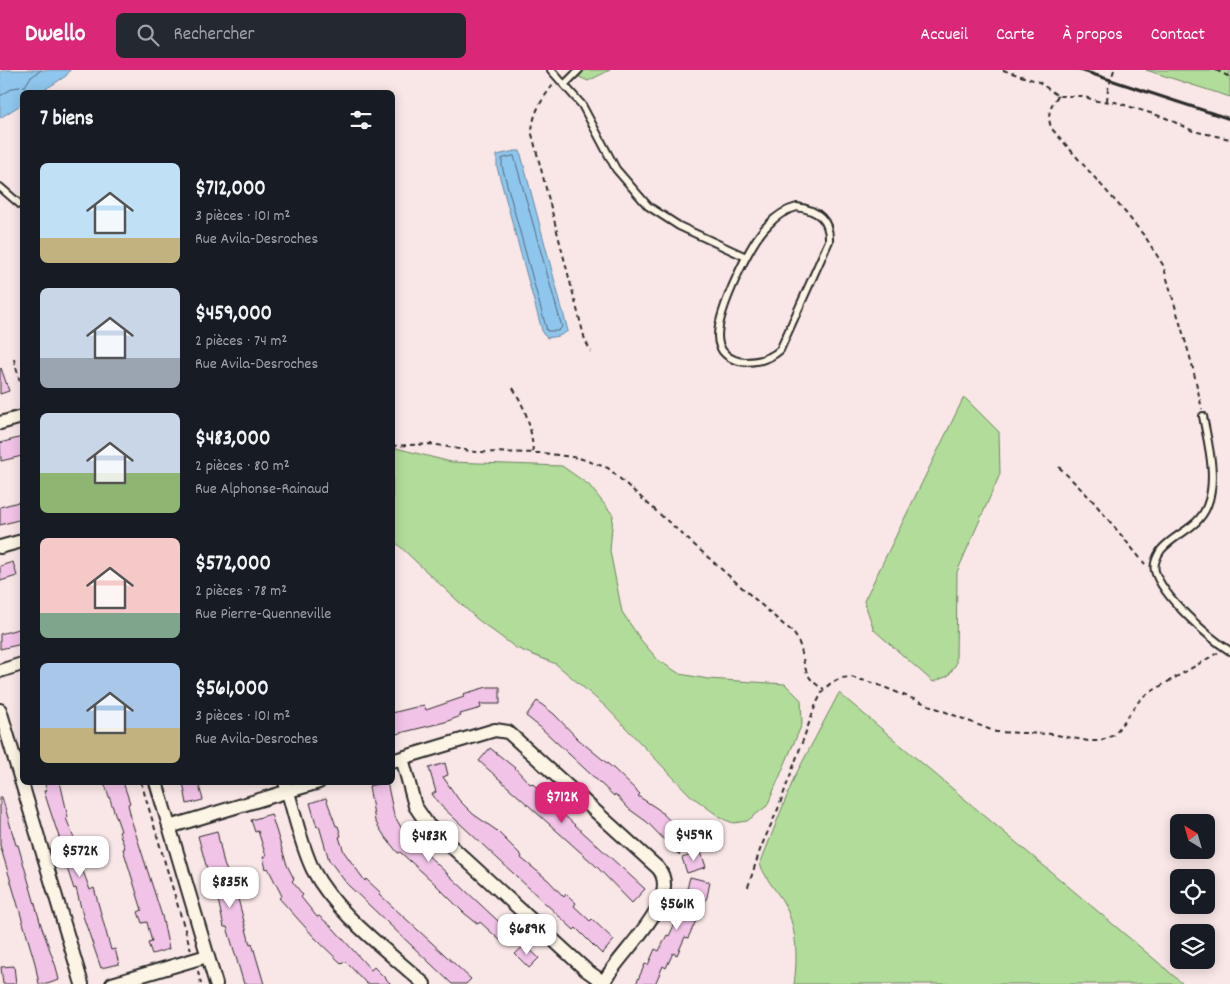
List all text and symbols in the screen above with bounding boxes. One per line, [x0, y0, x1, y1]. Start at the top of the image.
search box [116, 13, 466, 58]
text: Dwello [25, 18, 86, 52]
icon: search [134, 21, 162, 49]
text: Rechercher [174, 22, 255, 49]
text: Accueil [920, 23, 968, 48]
text: Carte [996, 23, 1035, 48]
text: À propos [1063, 23, 1123, 48]
text: Contact [1151, 23, 1205, 48]
text: 7 biens [40, 105, 94, 135]
icon: filters [347, 106, 375, 134]
text: $712,000 [195, 175, 266, 205]
icon: home [80, 183, 140, 243]
text: 3 pièces · 101 m² [195, 205, 290, 228]
text: Rue Avila-Desroches [195, 228, 318, 251]
text: $459,000 [195, 300, 272, 330]
icon: home [80, 308, 140, 368]
text: 2 pièces · 74 m² [195, 330, 287, 353]
text: Rue Avila-Desroches [195, 353, 318, 376]
text: $483,000 [195, 425, 270, 455]
icon: home [80, 433, 140, 493]
text: 2 pièces · 80 m² [195, 455, 290, 478]
text: Rue Alphonse-Rainaud [195, 478, 329, 501]
text: $572,000 [195, 550, 271, 580]
icon: home [80, 558, 140, 618]
text: 2 pièces · 78 m² [195, 580, 287, 603]
text: Rue Pierre-Quenneville [195, 603, 331, 626]
text: $561,000 [195, 675, 269, 705]
icon: home [80, 683, 140, 743]
text: 3 pièces · 101 m² [195, 705, 290, 728]
text: Rue Avila-Desroches [195, 728, 318, 751]
pin: $712K [527, 782, 597, 824]
text: $712K [546, 786, 578, 809]
north arrow [1170, 814, 1215, 859]
map controls [1170, 814, 1215, 969]
pin: $483K [394, 820, 464, 863]
pin: $459K [659, 820, 729, 862]
text: $459K [676, 824, 712, 847]
text: $483K [411, 825, 447, 848]
pin: $572K [45, 836, 115, 878]
text: $572K [62, 840, 98, 863]
pin: $835K [195, 866, 265, 909]
button: locate [1170, 869, 1215, 914]
text: $835K [212, 871, 248, 894]
pin: $561K [642, 888, 712, 931]
text: $561K [660, 893, 694, 916]
pin: $689K [492, 914, 562, 956]
text: $689K [508, 918, 546, 941]
button: layers [1170, 924, 1215, 969]

